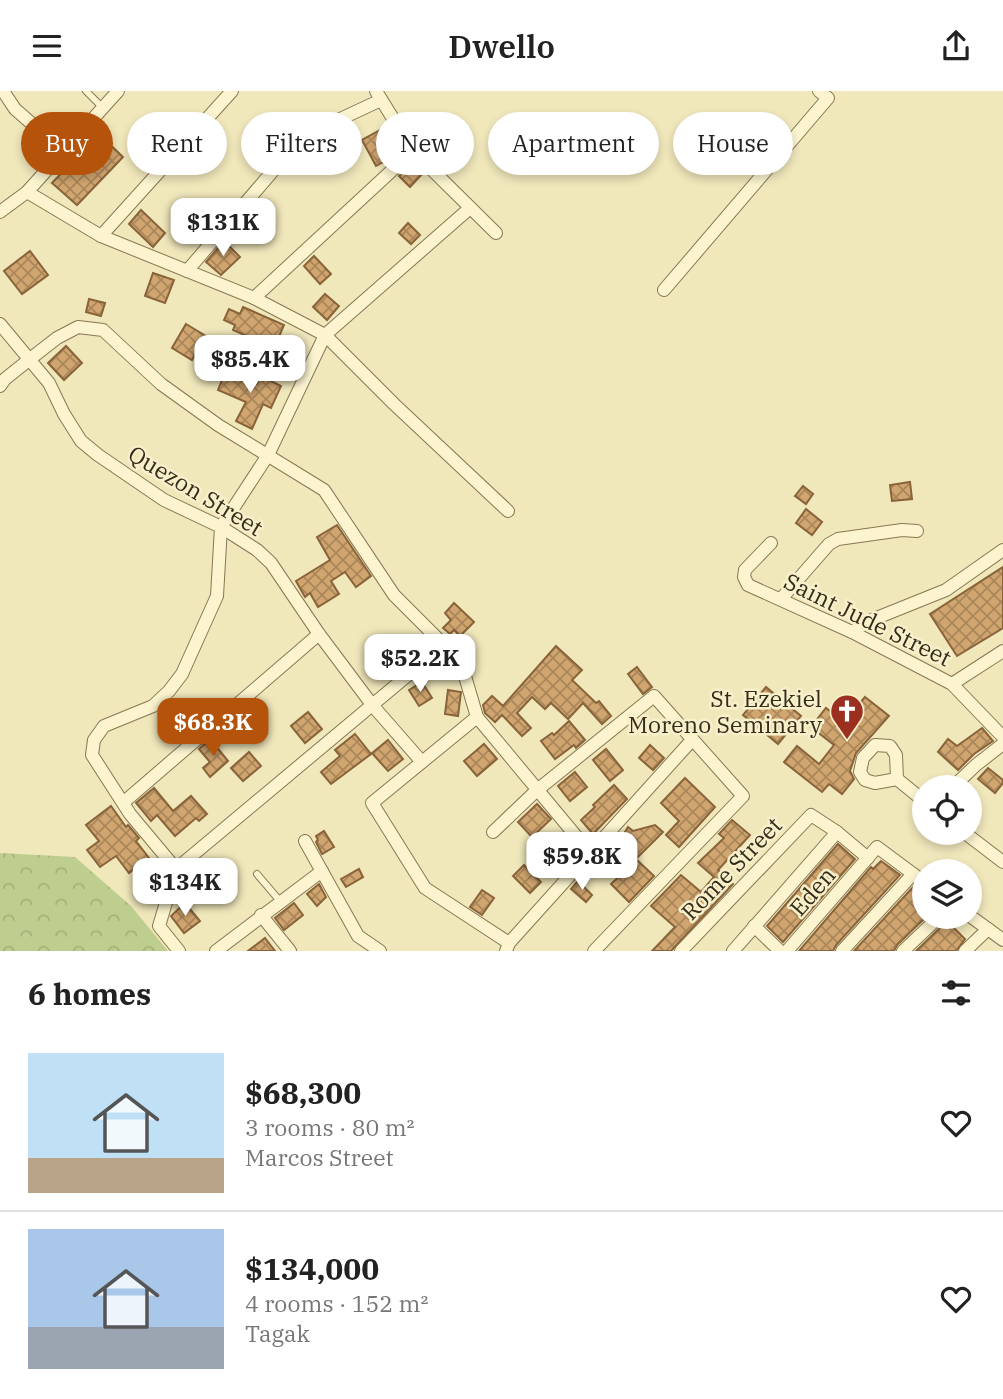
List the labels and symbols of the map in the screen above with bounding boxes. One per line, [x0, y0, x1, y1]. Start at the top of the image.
pin: $131K [174, 199, 272, 258]
pin: $85.4K [193, 335, 307, 395]
street label: Quezon Street [123, 438, 269, 542]
street label: Saint Jude Street [779, 566, 957, 672]
pin: $52.2K [363, 635, 477, 694]
place label: St. Ezekiel Moreno Seminary [628, 683, 823, 739]
church icon: St. Ezekiel Moreno Seminary [828, 692, 866, 741]
pin: $68.3K [156, 699, 270, 758]
street label: Rome Street [674, 810, 788, 926]
pin: $59.8K [525, 833, 639, 892]
pin: $134K [136, 859, 234, 918]
street label: Eden [782, 860, 842, 922]

